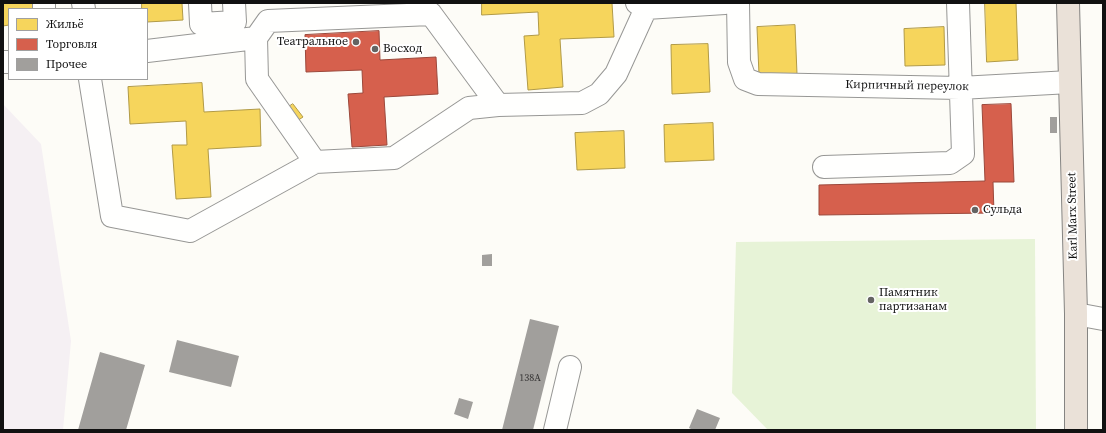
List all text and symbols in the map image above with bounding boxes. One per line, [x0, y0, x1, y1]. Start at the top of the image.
legend [8, 8, 148, 80]
text: Жильё [46, 16, 84, 32]
place label: Театральное [277, 35, 348, 49]
text: Торговля [46, 36, 97, 52]
marker: Театральное [351, 37, 361, 47]
place label: Восход [383, 42, 422, 56]
marker: Восход [370, 44, 380, 54]
text: Прочее [46, 56, 87, 72]
street label: Кирпичный переулок [845, 78, 969, 94]
street label: Karl Marx Street [1065, 172, 1081, 260]
place label: Сульда [983, 203, 1022, 217]
marker: Сульда [970, 205, 980, 215]
place label: Памятник партизанам [879, 286, 947, 314]
marker: Памятник партизанам [866, 295, 876, 305]
house number: 138А [519, 372, 541, 384]

